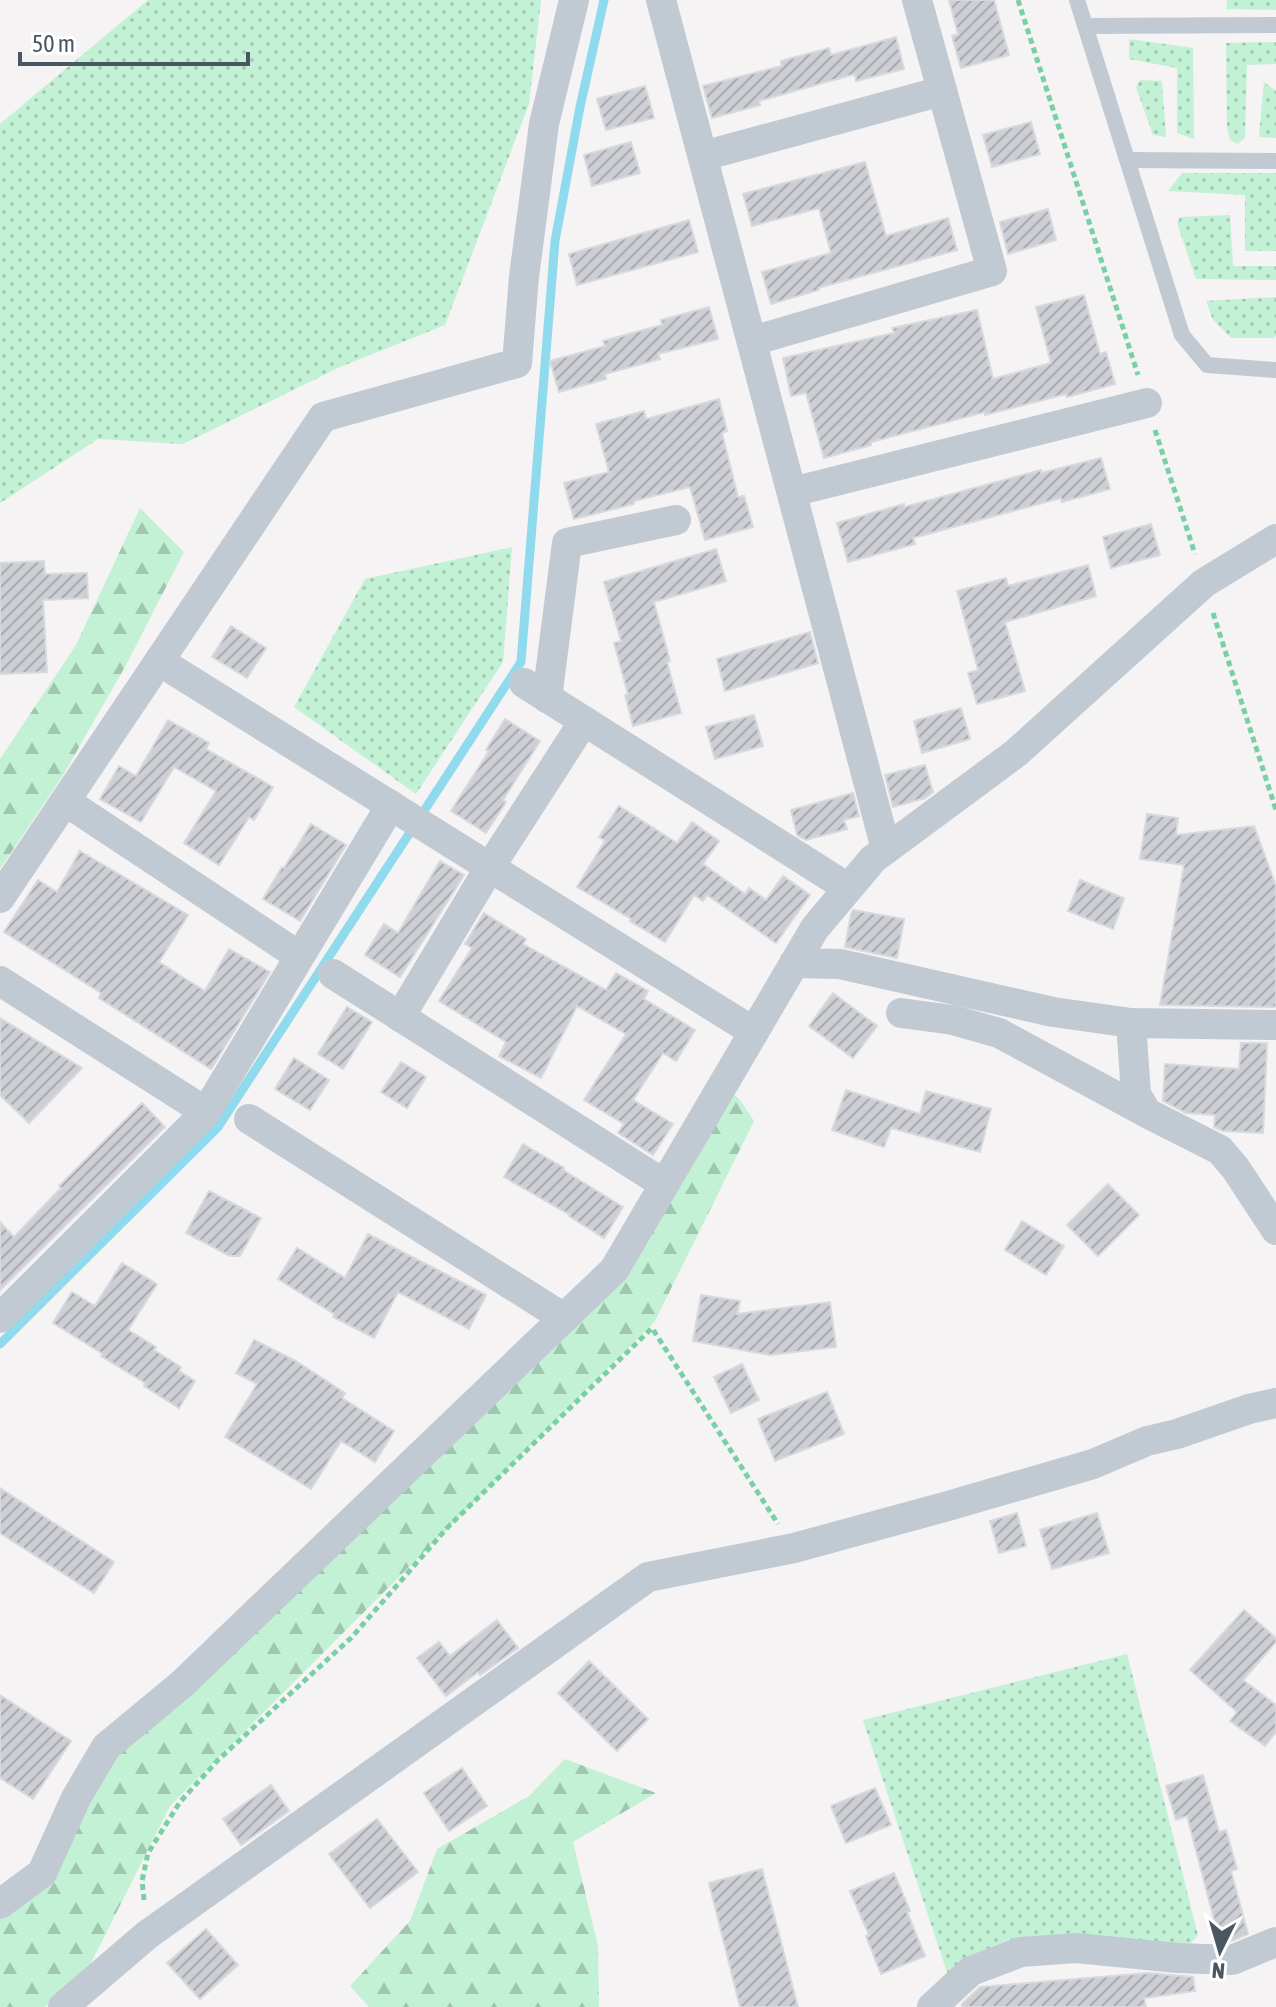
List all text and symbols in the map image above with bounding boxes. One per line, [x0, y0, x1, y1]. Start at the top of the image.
scale bar [20, 16, 248, 66]
text: 50 m [32, 30, 75, 57]
north arrow [1180, 1911, 1260, 1991]
text: N [1211, 1957, 1226, 1984]

